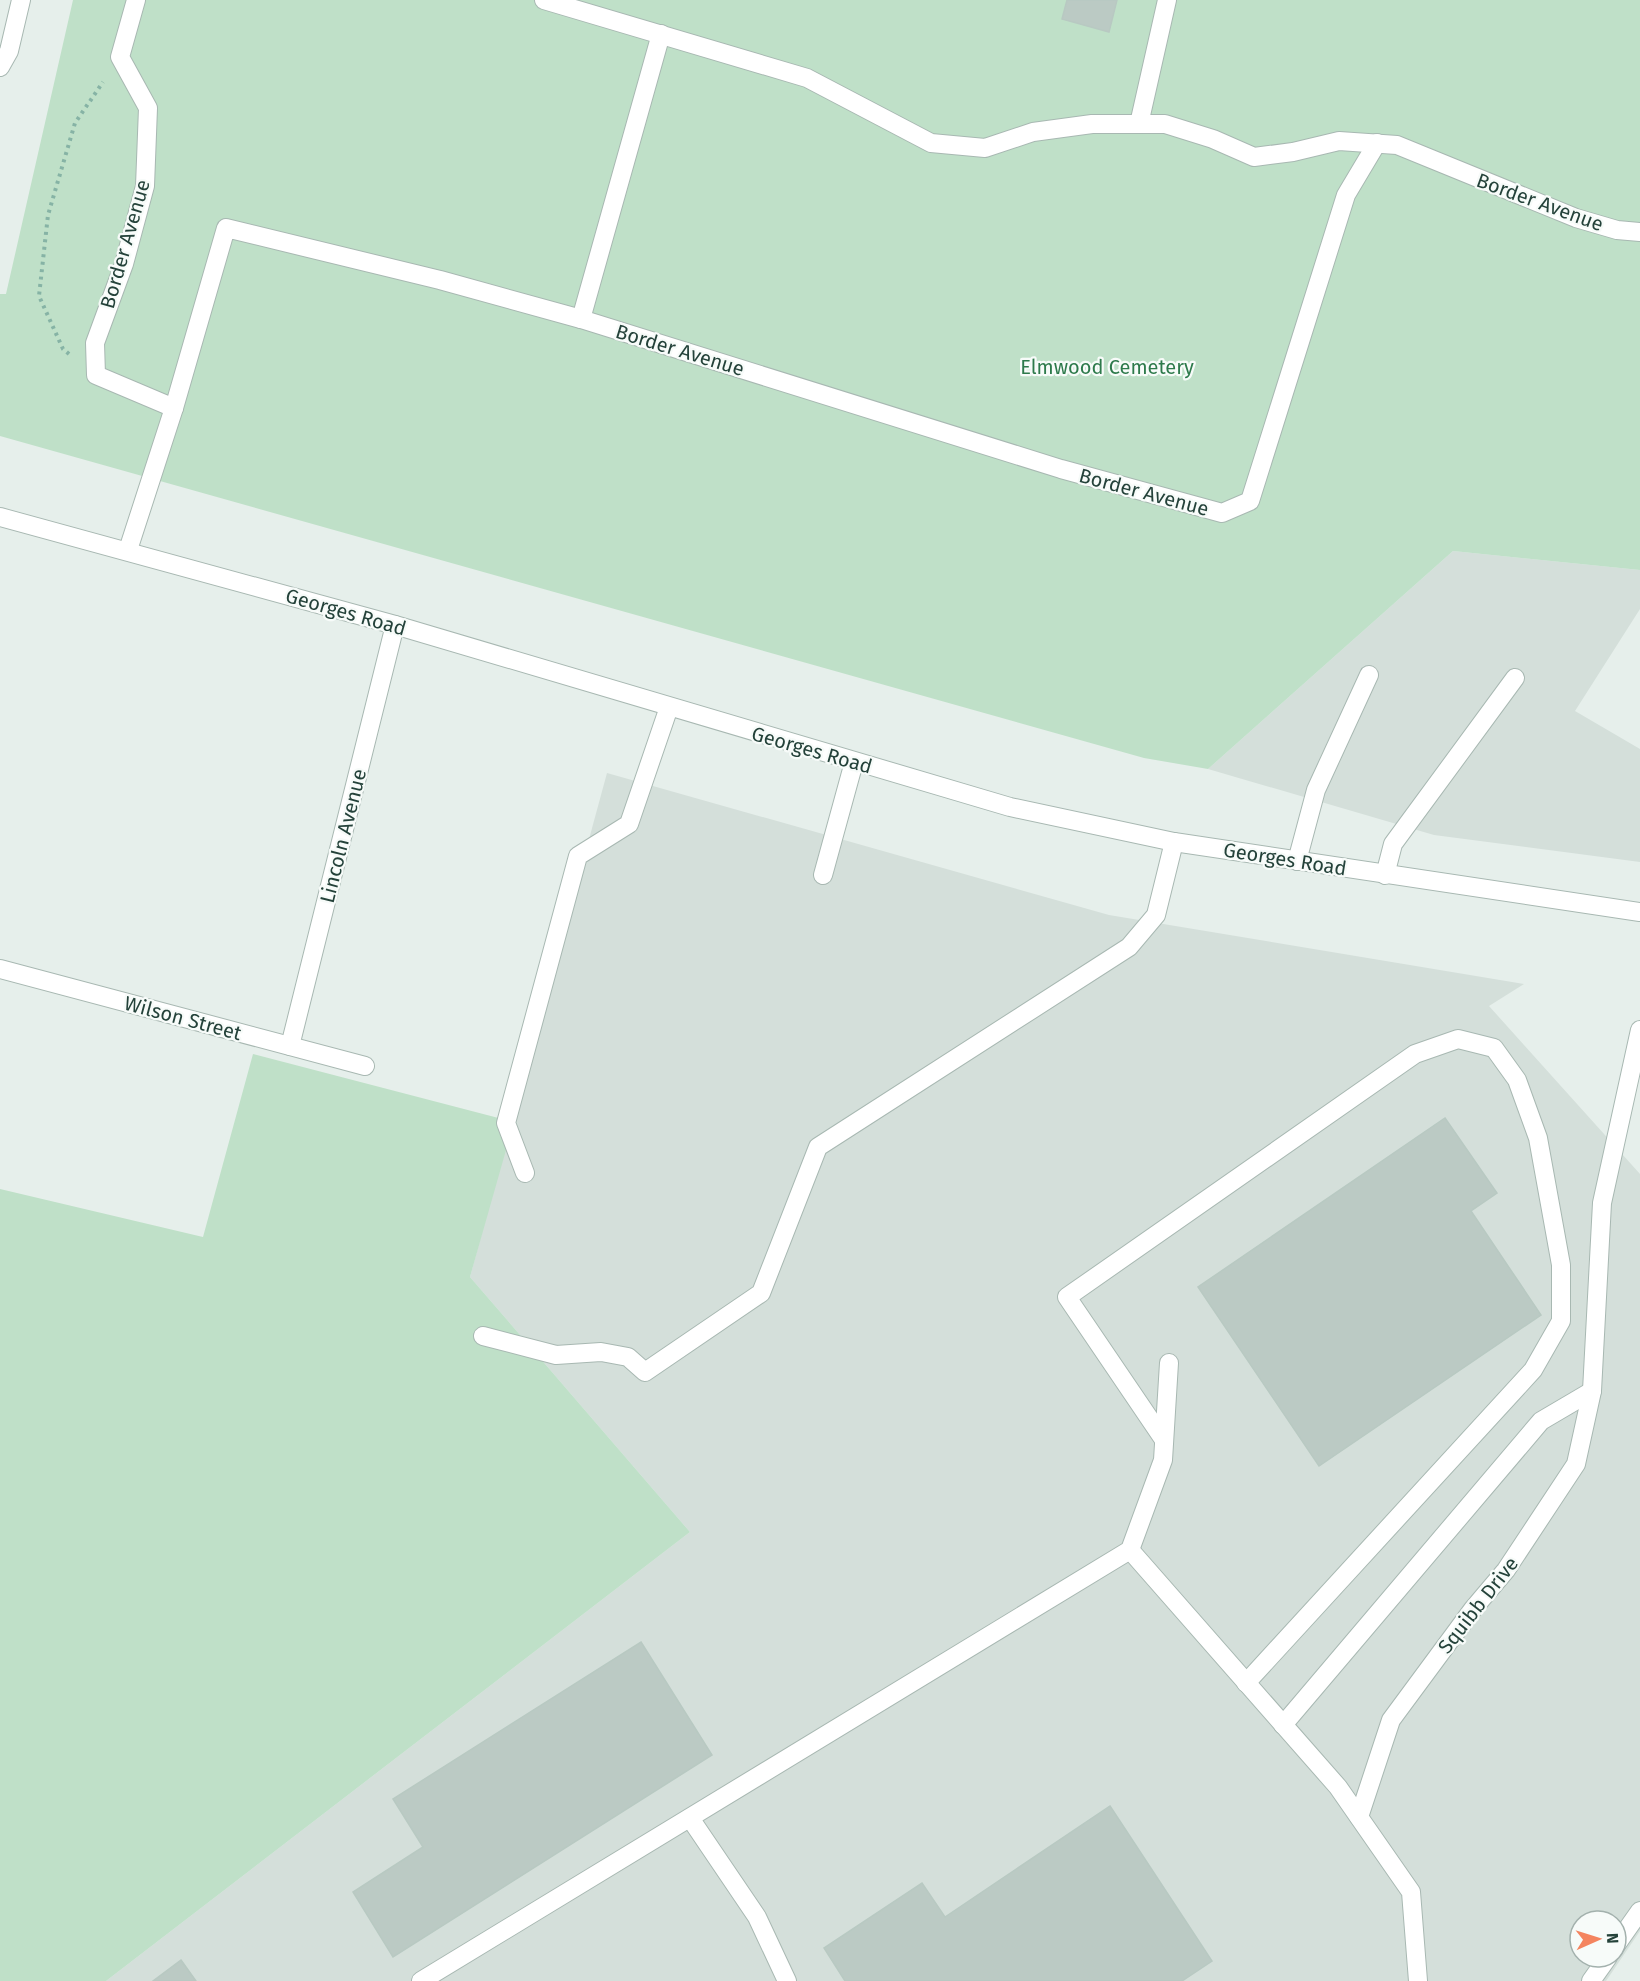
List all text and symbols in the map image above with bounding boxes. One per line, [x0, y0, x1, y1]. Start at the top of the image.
street label: Border Avenue [1473, 168, 1607, 236]
street label: Border Avenue [95, 177, 155, 311]
street label: Border Avenue [613, 319, 747, 381]
park label: Elmwood Cemetery [1020, 355, 1194, 379]
street label: Border Avenue [1077, 463, 1211, 521]
street label: Georges Road [283, 583, 409, 641]
street label: Georges Road [749, 721, 875, 779]
street label: Lincoln Avenue [315, 766, 371, 906]
street label: Georges Road [1222, 837, 1348, 881]
street label: Wilson Street [122, 991, 245, 1045]
street label: Squibb Drive [1433, 1552, 1523, 1658]
north arrow [1568, 1909, 1628, 1969]
text: N [1603, 1932, 1622, 1944]

